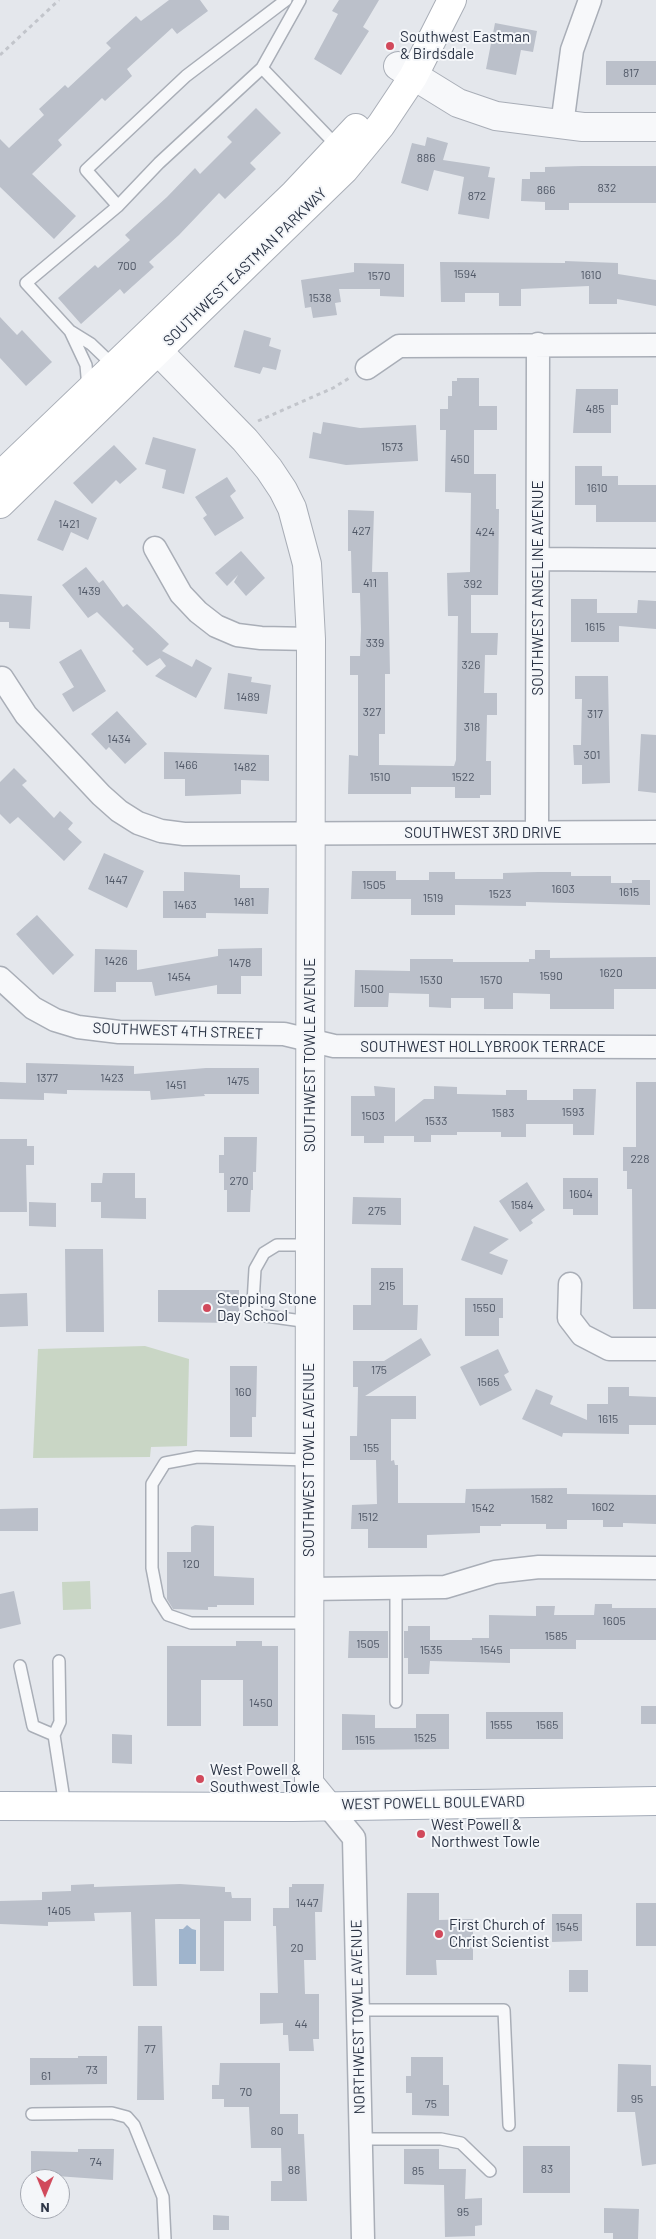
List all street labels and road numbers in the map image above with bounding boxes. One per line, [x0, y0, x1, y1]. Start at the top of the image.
street label: SOUTHWEST EASTMAN PARKWAY [160, 184, 330, 350]
street label: SOUTHWEST ANGELINE AVENUE [529, 480, 547, 696]
street label: SOUTHWEST 3RD DRIVE [404, 824, 562, 842]
street label: SOUTHWEST TOWLE AVENUE [301, 958, 319, 1152]
street label: SOUTHWEST 4TH STREET [92, 1019, 264, 1043]
street label: SOUTHWEST HOLLYBROOK TERRACE [360, 1038, 606, 1056]
street label: SOUTHWEST TOWLE AVENUE [300, 1363, 318, 1557]
street label: WEST POWELL BOULEVARD [341, 1792, 525, 1814]
street label: NORTHWEST TOWLE AVENUE [347, 1919, 369, 2115]

